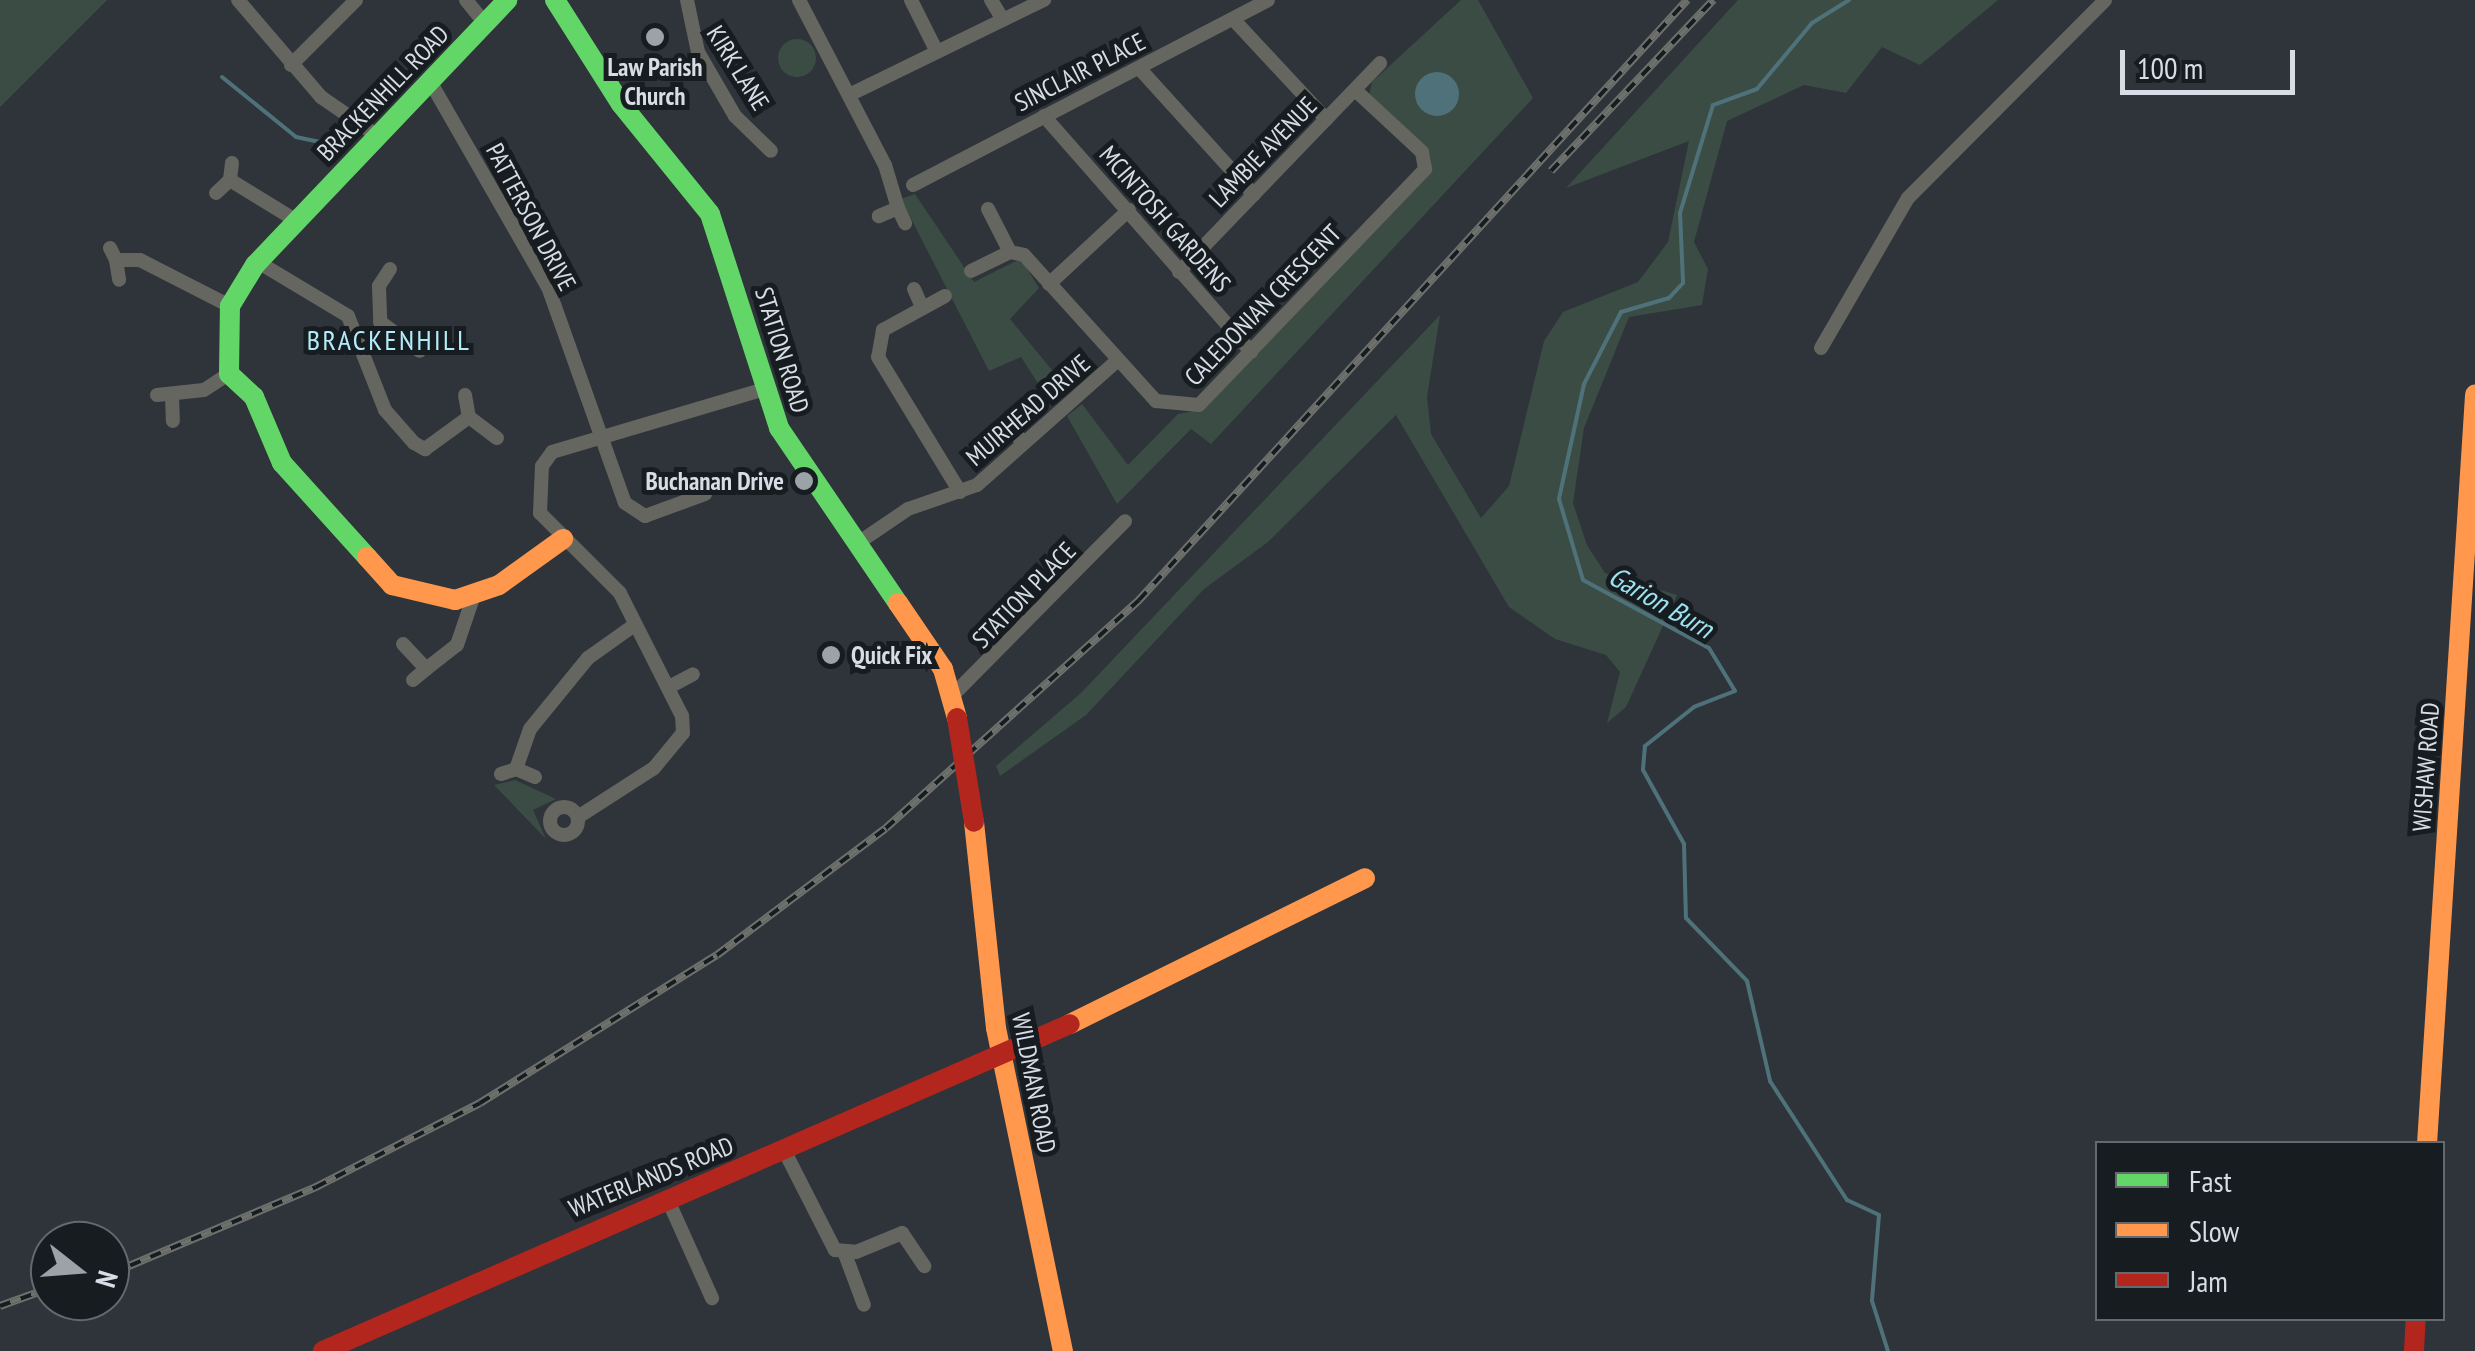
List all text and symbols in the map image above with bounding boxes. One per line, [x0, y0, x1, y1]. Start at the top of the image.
street label: BRACKENHILL ROAD [311, 19, 455, 167]
street label: KIRK LANE [700, 20, 776, 116]
marker: Law Parish Church [644, 26, 666, 48]
street label: SINCLAIR PLACE [1010, 26, 1150, 118]
scale bar [2125, 30, 2300, 92]
text: 100 m [2137, 48, 2203, 87]
place label: Law Parish Church [607, 53, 703, 112]
street label: LAMBIE AVENUE [1203, 90, 1323, 214]
street label: PATTERSON DRIVE [480, 138, 582, 296]
street label: MCINTOSH GARDENS [1093, 140, 1237, 298]
street label: CALEDONIAN CRESCENT [1179, 218, 1347, 392]
street label: STATION ROAD [749, 284, 815, 416]
district label: BRACKENHILL [307, 323, 471, 357]
street label: MUIRHEAD DRIVE [960, 348, 1096, 472]
place label: Buchanan Drive [646, 466, 784, 496]
marker: Buchanan Drive [793, 470, 815, 492]
street label: STATION PLACE [966, 536, 1082, 654]
water label: Garion Burn [1603, 559, 1719, 645]
place label: Quick Fix [851, 640, 933, 670]
marker: Quick Fix [820, 644, 842, 666]
street label: WISHAW ROAD [2407, 701, 2445, 833]
street label: WILDMAN ROAD [1006, 1010, 1062, 1156]
street label: WATERLANDS ROAD [564, 1130, 738, 1224]
legend [2095, 1141, 2445, 1321]
text: Fast [2189, 1161, 2232, 1200]
text: Slow [2189, 1211, 2239, 1250]
north arrow [30, 1221, 130, 1321]
text: Jam [2189, 1261, 2228, 1300]
text: N [87, 1267, 127, 1292]

